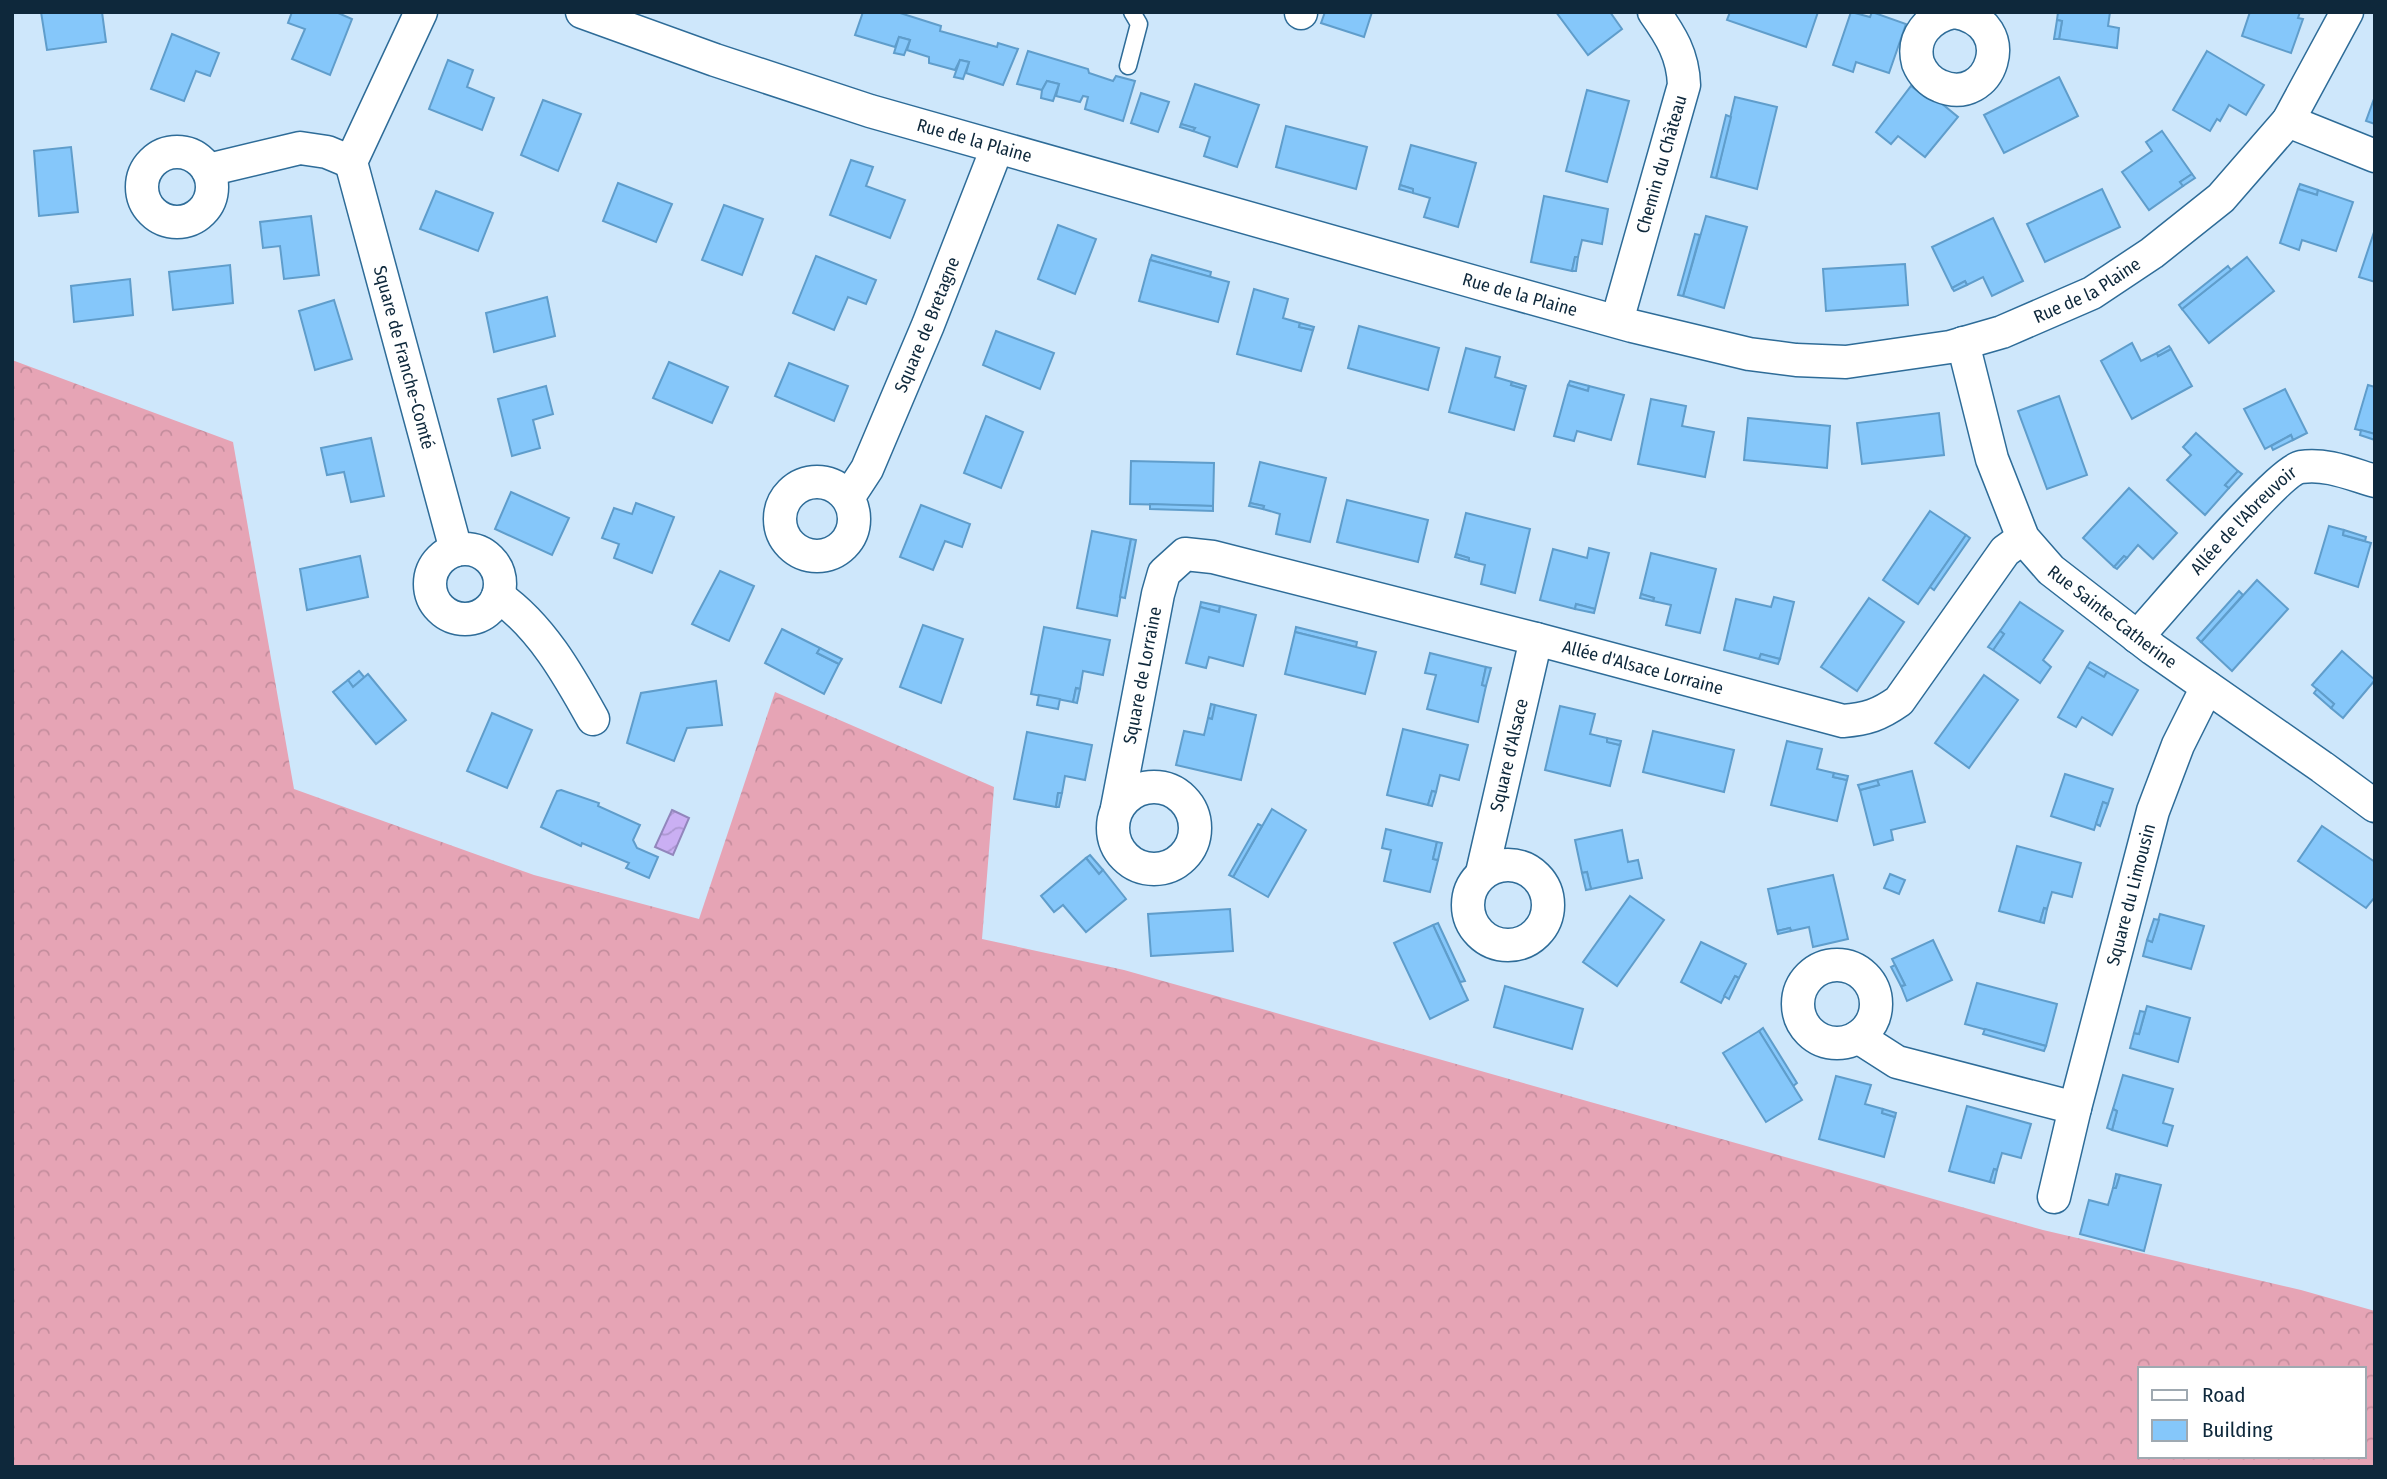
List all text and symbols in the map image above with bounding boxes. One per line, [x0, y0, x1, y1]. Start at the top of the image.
street label: Chemin du Château [1631, 93, 1692, 236]
street label: Rue de la Plaine [914, 114, 1034, 167]
street label: Rue de la Plaine [2030, 253, 2145, 328]
street label: Square de Bretagne [890, 254, 964, 396]
street label: Square de Franche-Comté [369, 263, 439, 452]
street label: Rue de la Plaine [1460, 268, 1580, 321]
street label: Allée de l'Abreuvoir [2186, 461, 2301, 579]
street label: Rue Sainte-Catherine [2043, 560, 2181, 673]
street label: Square de Lorraine [1118, 605, 1166, 746]
street label: Allée d'Alsace Lorraine [1560, 636, 1726, 700]
street label: Square d'Alsace [1486, 696, 1533, 814]
street label: Square du Limousin [2102, 821, 2160, 968]
legend [2138, 1367, 2366, 1458]
text: Road [2202, 1382, 2246, 1408]
text: Building [2202, 1417, 2273, 1443]

